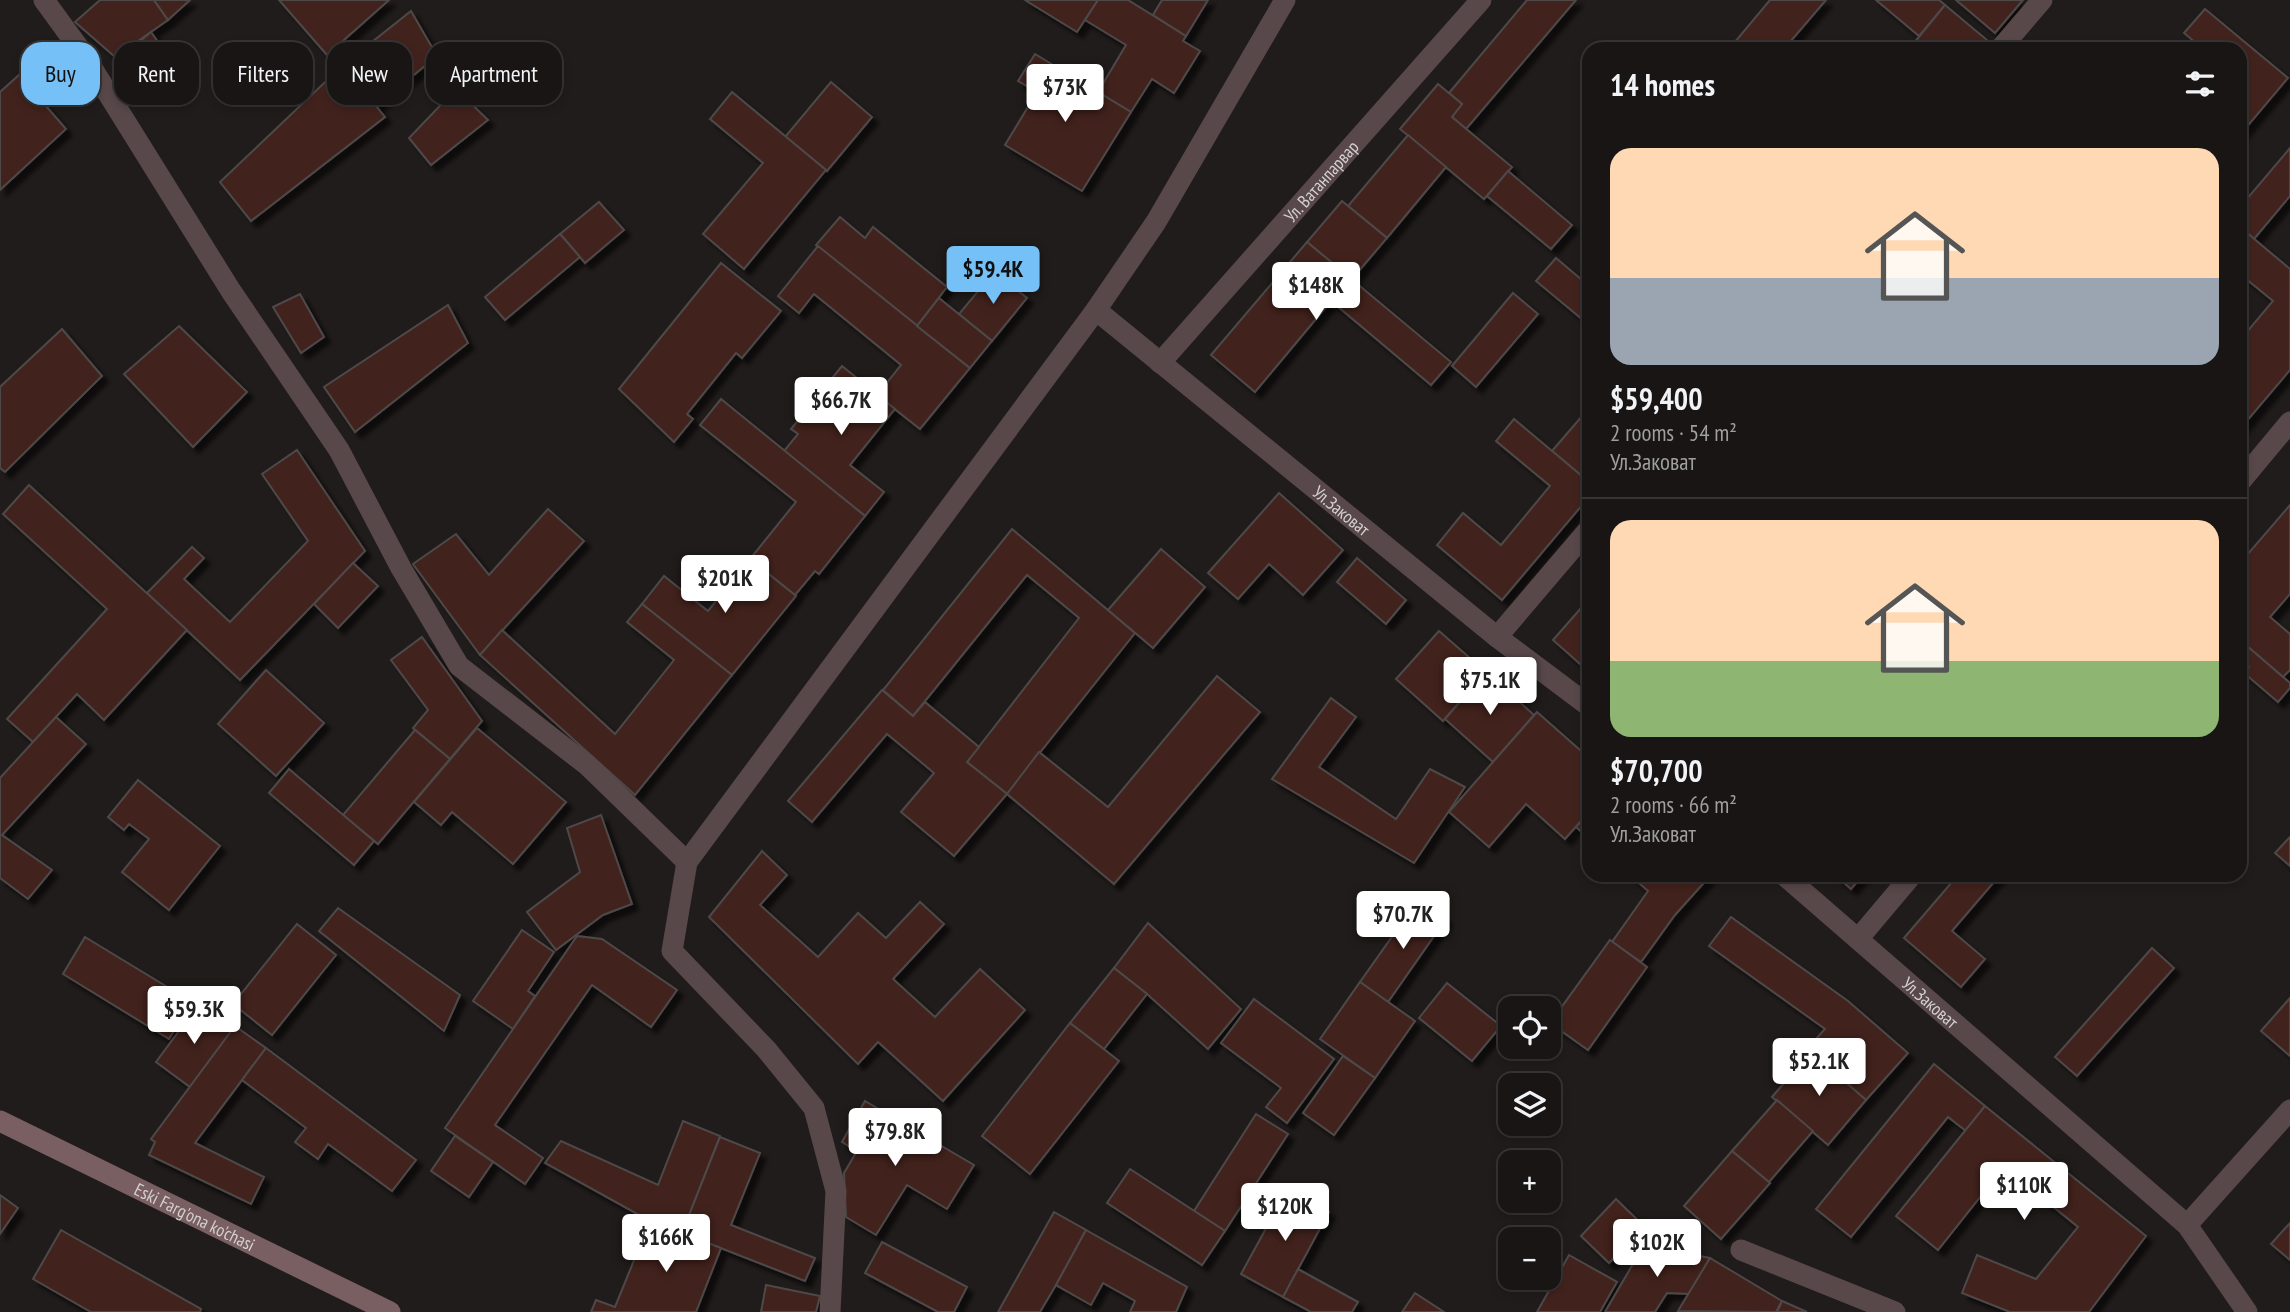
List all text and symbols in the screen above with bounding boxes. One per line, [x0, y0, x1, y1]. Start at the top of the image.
chip: Buy [21, 42, 100, 105]
chip: Rent [114, 42, 199, 105]
chip: Filters [213, 42, 313, 105]
chip: New [327, 42, 412, 105]
chip: Apartment [426, 42, 562, 105]
pin: $73K [1024, 64, 1106, 124]
text: 14 homes [1610, 65, 1715, 104]
icon: filters [2181, 65, 2219, 103]
text: $73K [1043, 72, 1087, 101]
street label: Ул. Ватанпарвар [1279, 135, 1363, 227]
icon: home [1852, 193, 1978, 319]
pin: $59.4K [936, 246, 1050, 306]
text: $59.4K [963, 254, 1023, 283]
pin: $148K [1267, 262, 1365, 322]
text: $148K [1288, 270, 1344, 299]
pin: $66.7K [784, 378, 898, 437]
text: $59,400 [1610, 379, 1703, 418]
text: $66.7K [811, 385, 871, 414]
text: 2 rooms · 54 m² [1610, 418, 1737, 447]
text: Ул.Заковат [1610, 447, 1696, 476]
street label: Ул.Заковат [1308, 480, 1375, 541]
pin: $201K [676, 556, 774, 615]
text: $201K [697, 563, 753, 592]
icon: home [1852, 565, 1978, 691]
pin: $75.1K [1433, 658, 1547, 717]
text: $75.1K [1460, 665, 1520, 694]
text: $70,700 [1610, 751, 1703, 790]
text: 2 rooms · 66 m² [1610, 790, 1737, 819]
text: Ул.Заковат [1610, 819, 1696, 848]
pin: $70.7K [1346, 892, 1460, 951]
text: $70.7K [1373, 899, 1433, 928]
street label: Ул.Заковат [1898, 971, 1964, 1033]
pin: $59.3K [137, 986, 251, 1046]
text: $59.3K [164, 994, 224, 1023]
map controls [1498, 996, 1561, 1290]
button: locate [1498, 996, 1561, 1059]
pin: $52.1K [1762, 1038, 1876, 1098]
text: $52.1K [1789, 1046, 1849, 1075]
button: layers [1498, 1073, 1561, 1136]
pin: $79.8K [838, 1108, 952, 1168]
text: $79.8K [865, 1116, 925, 1145]
button: + [1498, 1150, 1561, 1213]
pin: $110K [1975, 1162, 2073, 1222]
text: $110K [1996, 1170, 2052, 1199]
street label: Eski Farg'ona ko'chasi [131, 1177, 259, 1256]
pin: $120K [1236, 1184, 1334, 1243]
text: $120K [1257, 1191, 1313, 1220]
pin: $166K [617, 1214, 715, 1274]
pin: $102K [1608, 1220, 1706, 1279]
text: $166K [638, 1222, 694, 1251]
button: − [1498, 1227, 1561, 1290]
text: $102K [1629, 1227, 1685, 1256]

